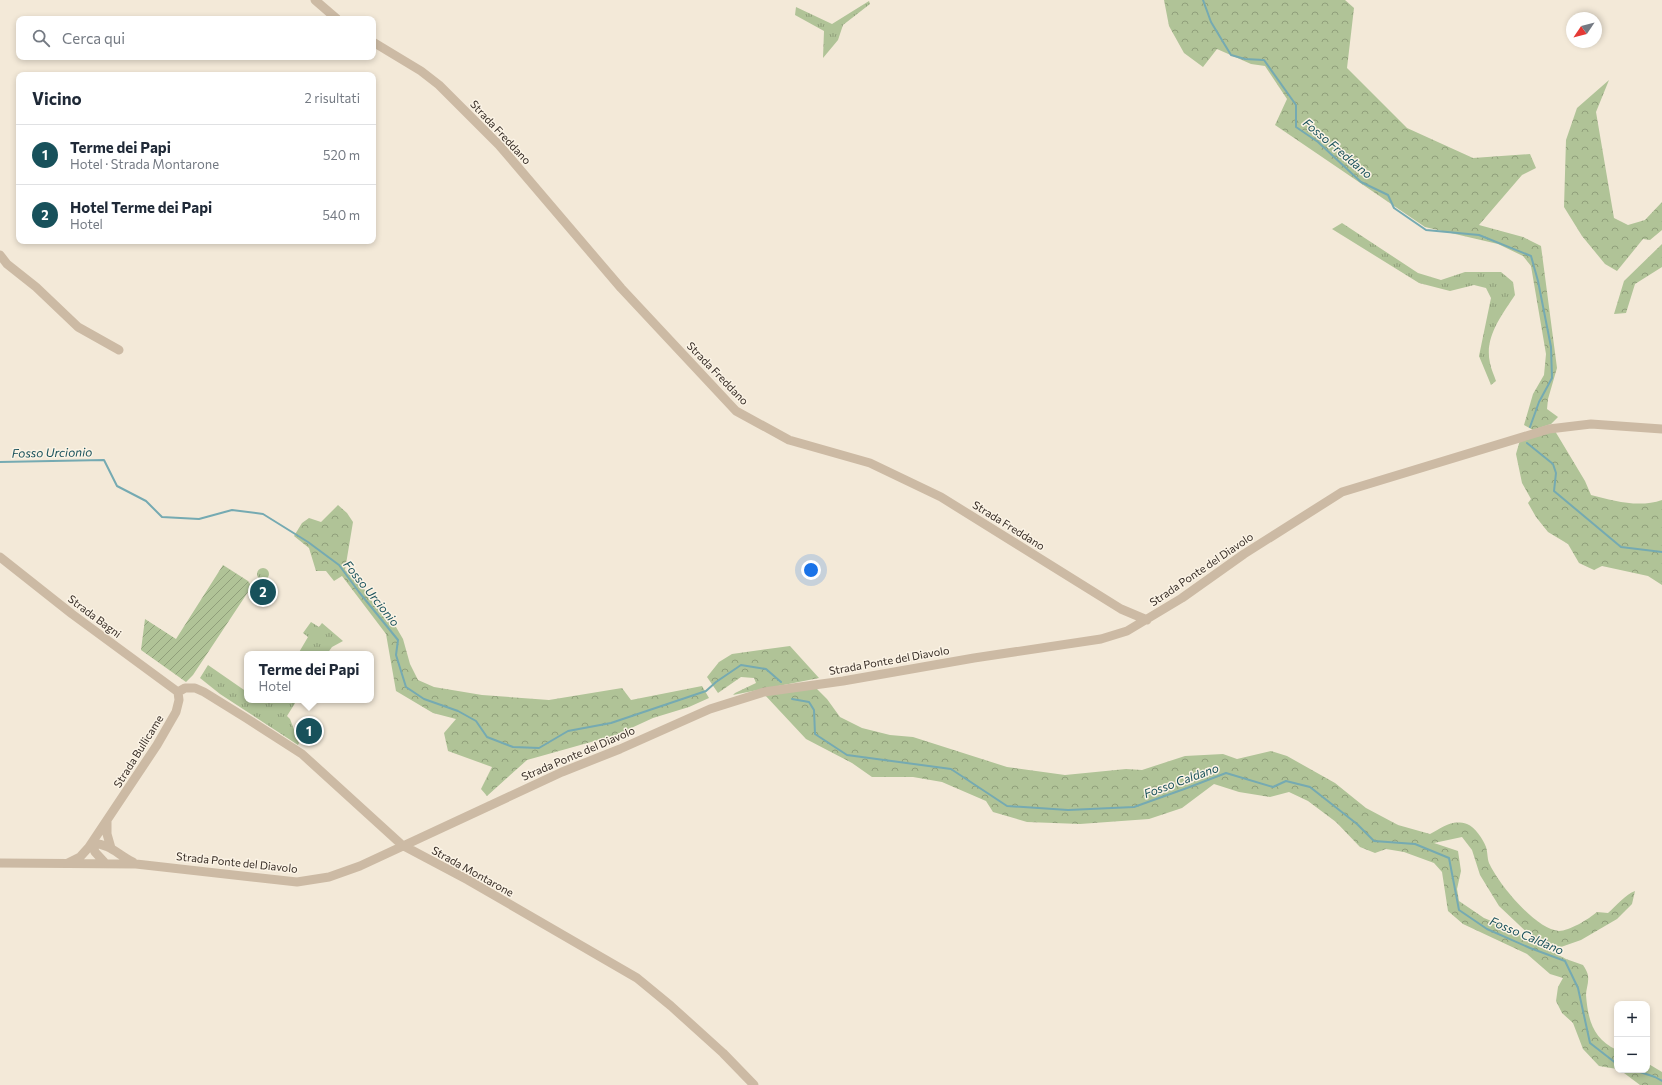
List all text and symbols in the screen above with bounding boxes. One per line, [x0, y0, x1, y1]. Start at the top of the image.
north arrow [1566, 12, 1602, 48]
search box [16, 16, 376, 60]
icon: search [30, 27, 52, 49]
text: Cerca qui [62, 29, 125, 47]
text: Vicino [32, 88, 82, 109]
text: 2 risultati [304, 90, 360, 106]
street label: Strada Freddano [468, 97, 534, 167]
water label: Fosso Freddano [1301, 115, 1375, 181]
text: Terme dei Papi [70, 138, 171, 156]
text: 1 [42, 147, 48, 163]
text: 520 m [323, 147, 360, 163]
text: Hotel · Strada Montarone [70, 156, 219, 172]
text: Hotel Terme dei Papi [70, 198, 212, 216]
text: 2 [41, 207, 49, 223]
text: 540 m [322, 207, 360, 223]
text: Hotel [70, 216, 103, 232]
street label: Strada Freddano [685, 339, 752, 408]
water label: Fosso Urcionio [12, 444, 92, 460]
street label: Strada Freddano [971, 498, 1048, 553]
street label: Strada Ponte del Diavolo [1147, 529, 1256, 609]
water label: Fosso Urcionio [341, 557, 403, 629]
your location [801, 560, 821, 580]
pin: 2 [250, 577, 276, 607]
street label: Strada Bagni [66, 592, 124, 640]
street label: Strada Ponte del Diavolo [828, 643, 951, 677]
popup [244, 651, 374, 703]
text: Terme dei Papi [259, 660, 359, 678]
text: Hotel [259, 678, 291, 694]
street label: Strada Bullicame [110, 712, 166, 790]
pin: 1 [296, 716, 322, 746]
street label: Strada Ponte del Diavolo [519, 723, 637, 783]
water label: Fosso Caldano [1142, 760, 1220, 800]
street label: Strada Montarone [430, 843, 516, 899]
street label: Strada Ponte del Diavolo [176, 849, 299, 875]
water label: Fosso Caldano [1488, 913, 1566, 957]
map controls [1614, 1001, 1650, 1073]
button: + [1614, 1001, 1650, 1037]
button: − [1614, 1037, 1650, 1073]

